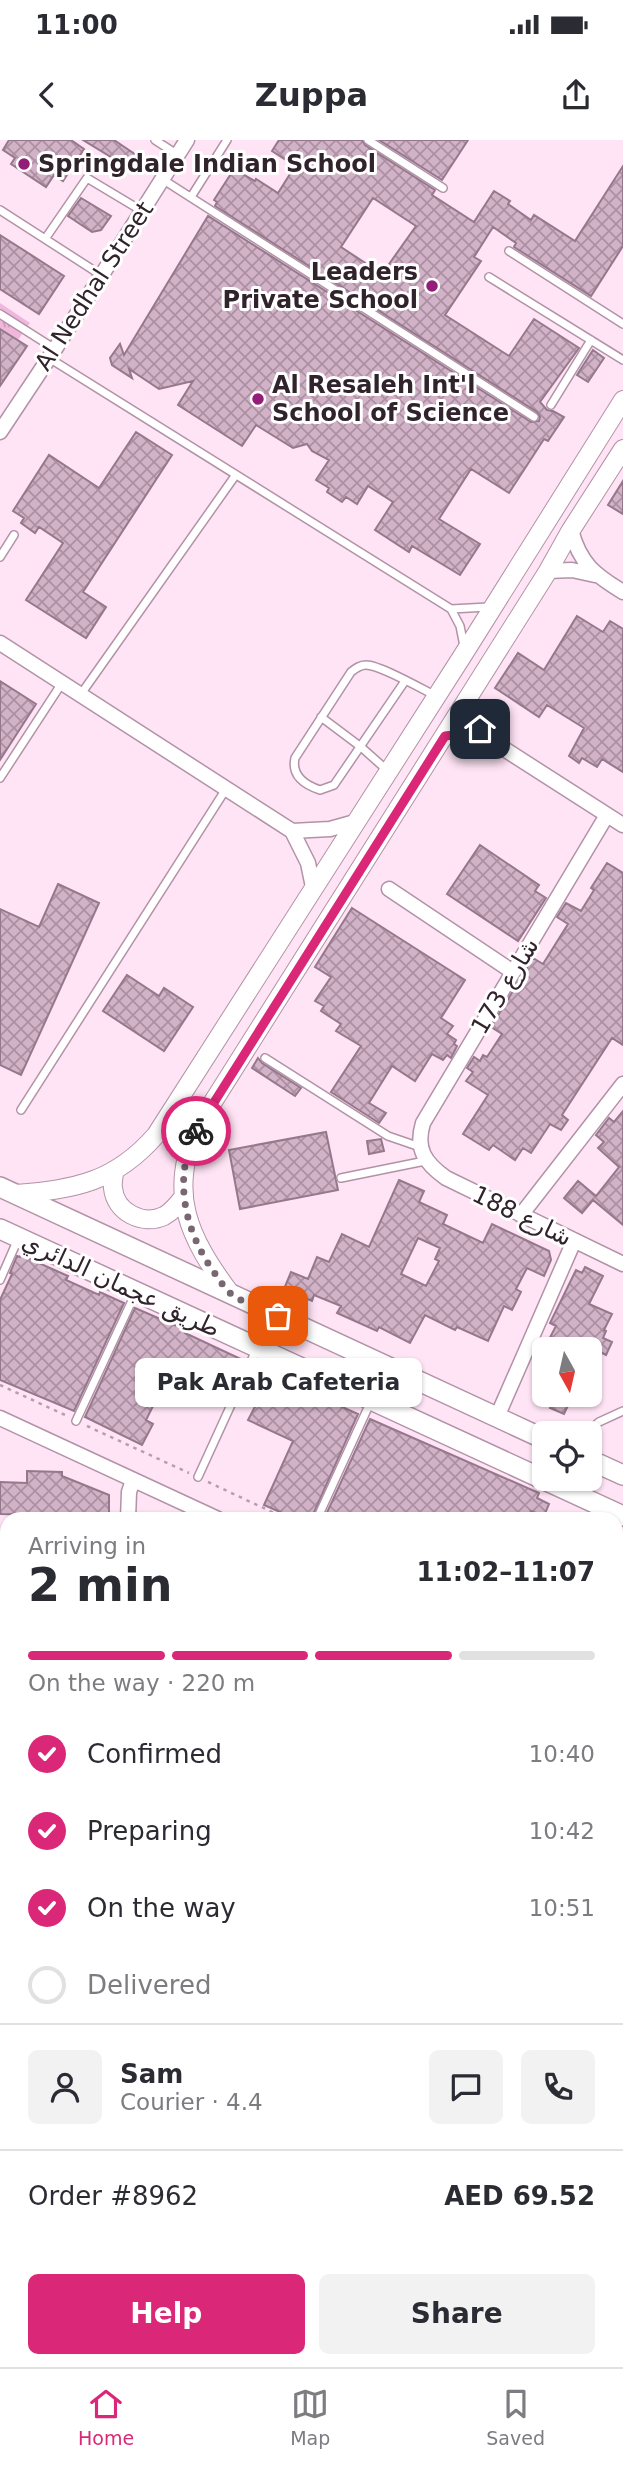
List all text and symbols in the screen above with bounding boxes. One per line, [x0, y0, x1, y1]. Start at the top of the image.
text: 11:00 [35, 10, 118, 40]
icon: back [28, 76, 66, 114]
text: Zuppa [255, 76, 368, 114]
icon: share [557, 76, 595, 114]
place label: Springdale Indian School [38, 150, 376, 178]
marker: Springdale Indian School [16, 156, 32, 172]
street label: Al Nedhal Street [29, 196, 159, 376]
place label: Leaders Private School [223, 258, 418, 314]
marker: Leaders Private School [424, 278, 440, 294]
place label: Al Resaleh Int'l School of Science [272, 371, 509, 427]
marker: Al Resaleh Int'l School of Science [250, 391, 266, 407]
pin [450, 699, 510, 759]
icon: home [461, 710, 499, 748]
street label: شارع 173 [466, 933, 544, 1039]
courier [161, 1096, 231, 1166]
icon: bike [177, 1112, 215, 1150]
street label: شارع 188 [468, 1180, 576, 1252]
street label: طريق عجمان الدائري [18, 1227, 224, 1343]
pin [248, 1286, 308, 1346]
icon: bag [259, 1297, 297, 1335]
north arrow [532, 1337, 602, 1407]
map controls [532, 1337, 602, 1491]
callout: Pak Arab Cafeteria [134, 1358, 422, 1407]
text: Pak Arab Cafeteria [157, 1369, 400, 1395]
button: locate [532, 1421, 602, 1491]
text: Arriving in [28, 1533, 146, 1559]
text: 11:02–11:07 [416, 1557, 595, 1587]
text: 2 min [28, 1558, 172, 1612]
text: On the way · 220 m [28, 1670, 255, 1696]
icon: check [28, 1735, 66, 1773]
text: Confirmed [87, 1739, 222, 1769]
text: 10:40 [529, 1741, 595, 1767]
icon: check [28, 1812, 66, 1850]
text: Preparing [87, 1816, 212, 1846]
text: 10:42 [529, 1818, 595, 1844]
icon: check [28, 1889, 66, 1927]
text: On the way [87, 1893, 236, 1923]
text: 10:51 [529, 1895, 595, 1921]
text: Delivered [87, 1970, 211, 2000]
button: person [28, 2050, 102, 2124]
button: chat [429, 2050, 503, 2124]
button: phone [521, 2050, 595, 2124]
text: Sam [120, 2059, 183, 2089]
text: Courier · 4.4 [120, 2089, 263, 2115]
text: Order #8962 [28, 2181, 198, 2211]
text: AED 69.52 [444, 2181, 595, 2211]
button: Help [28, 2274, 305, 2354]
button: Share [319, 2274, 595, 2354]
tab: Home [78, 2385, 134, 2449]
tab: Map [290, 2385, 330, 2449]
tab: Saved [486, 2385, 545, 2449]

